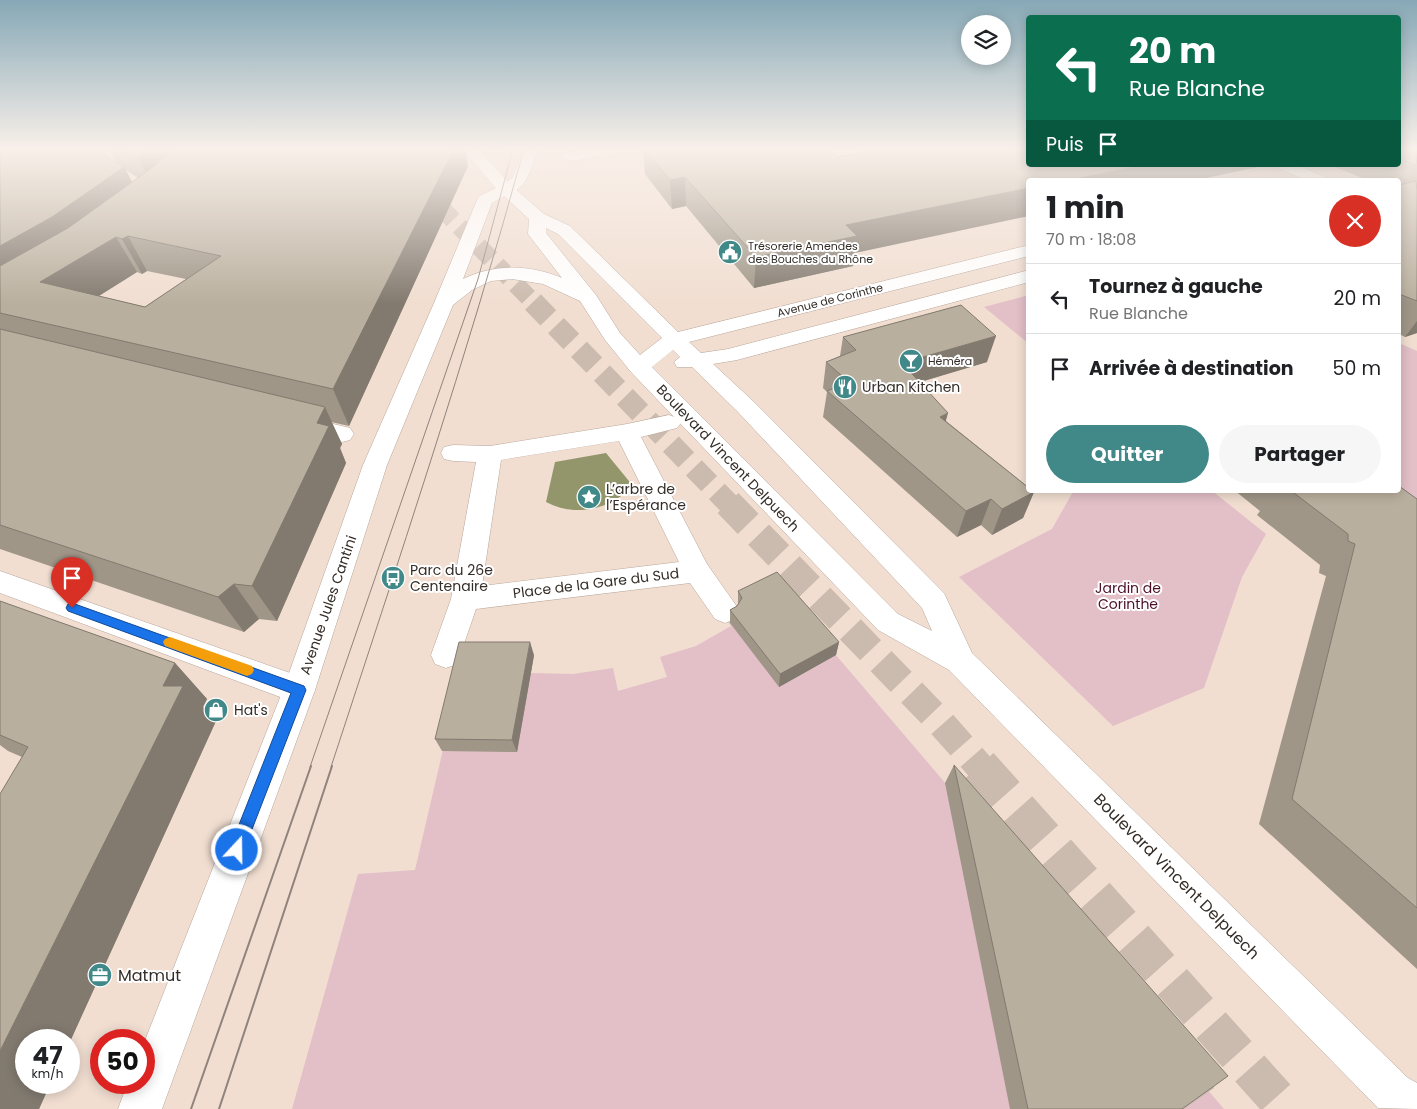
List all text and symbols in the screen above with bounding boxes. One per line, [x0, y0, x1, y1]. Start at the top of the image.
map controls [961, 15, 1011, 65]
button: layers [961, 15, 1011, 65]
text: 20 m [1129, 26, 1216, 75]
icon: left [1046, 35, 1111, 100]
text: Rue Blanche [1129, 73, 1265, 104]
icon: arrive [1094, 130, 1122, 158]
text: Puis [1046, 131, 1084, 158]
text: 1 min [1046, 186, 1124, 229]
button: close [1329, 195, 1381, 247]
text: 70 m · 18:08 [1046, 228, 1136, 251]
place label: Trésorerie Amendes des Bouches du Rhône [748, 238, 873, 267]
public building icon: Trésorerie Amendes des Bouches du Rhône [717, 239, 743, 265]
text: Tournez à gauche [1089, 273, 1263, 300]
street label: Avenue de Corinthe [775, 279, 885, 321]
icon: left [1046, 285, 1074, 313]
text: 20 m [1333, 285, 1381, 312]
text: Rue Blanche [1089, 302, 1188, 325]
bar icon: Héméra [898, 348, 924, 374]
place label: Héméra [928, 353, 972, 369]
icon: arrive [1046, 355, 1074, 383]
text: Arrivée à destination [1089, 355, 1294, 382]
text: 50 m [1332, 355, 1381, 382]
restaurant icon: Urban Kitchen [832, 374, 858, 400]
place label: Urban Kitchen [862, 377, 960, 397]
street label: Boulevard Vincent Delpuech [652, 380, 804, 536]
button: Quitter [1046, 425, 1209, 483]
button: Partager [1219, 425, 1381, 483]
place label: L’arbre de l’Espérance [606, 479, 686, 515]
place icon: L’arbre de l’Espérance [576, 484, 602, 510]
street label: Avenue Jules Cantini [295, 533, 361, 677]
pin [51, 557, 93, 608]
place label: Parc du 26e Centenaire [410, 560, 493, 596]
street label: Place de la Gare du Sud [512, 563, 680, 603]
icon: arrive [58, 564, 86, 592]
bus stop icon: Parc du 26e Centenaire [380, 565, 406, 591]
park label: Jardin de Corinthe [1095, 578, 1161, 614]
shop icon: Hat's [203, 697, 229, 723]
place label: Hat's [234, 700, 268, 720]
street label: Boulevard Vincent Delpuech [1089, 788, 1265, 964]
position arrow [210, 823, 262, 875]
office icon: Matmut [87, 962, 113, 988]
place label: Matmut [118, 964, 181, 987]
speed limit sign: 50 [90, 1029, 155, 1094]
text: 47 [32, 1038, 63, 1073]
text: km/h [32, 1065, 63, 1082]

